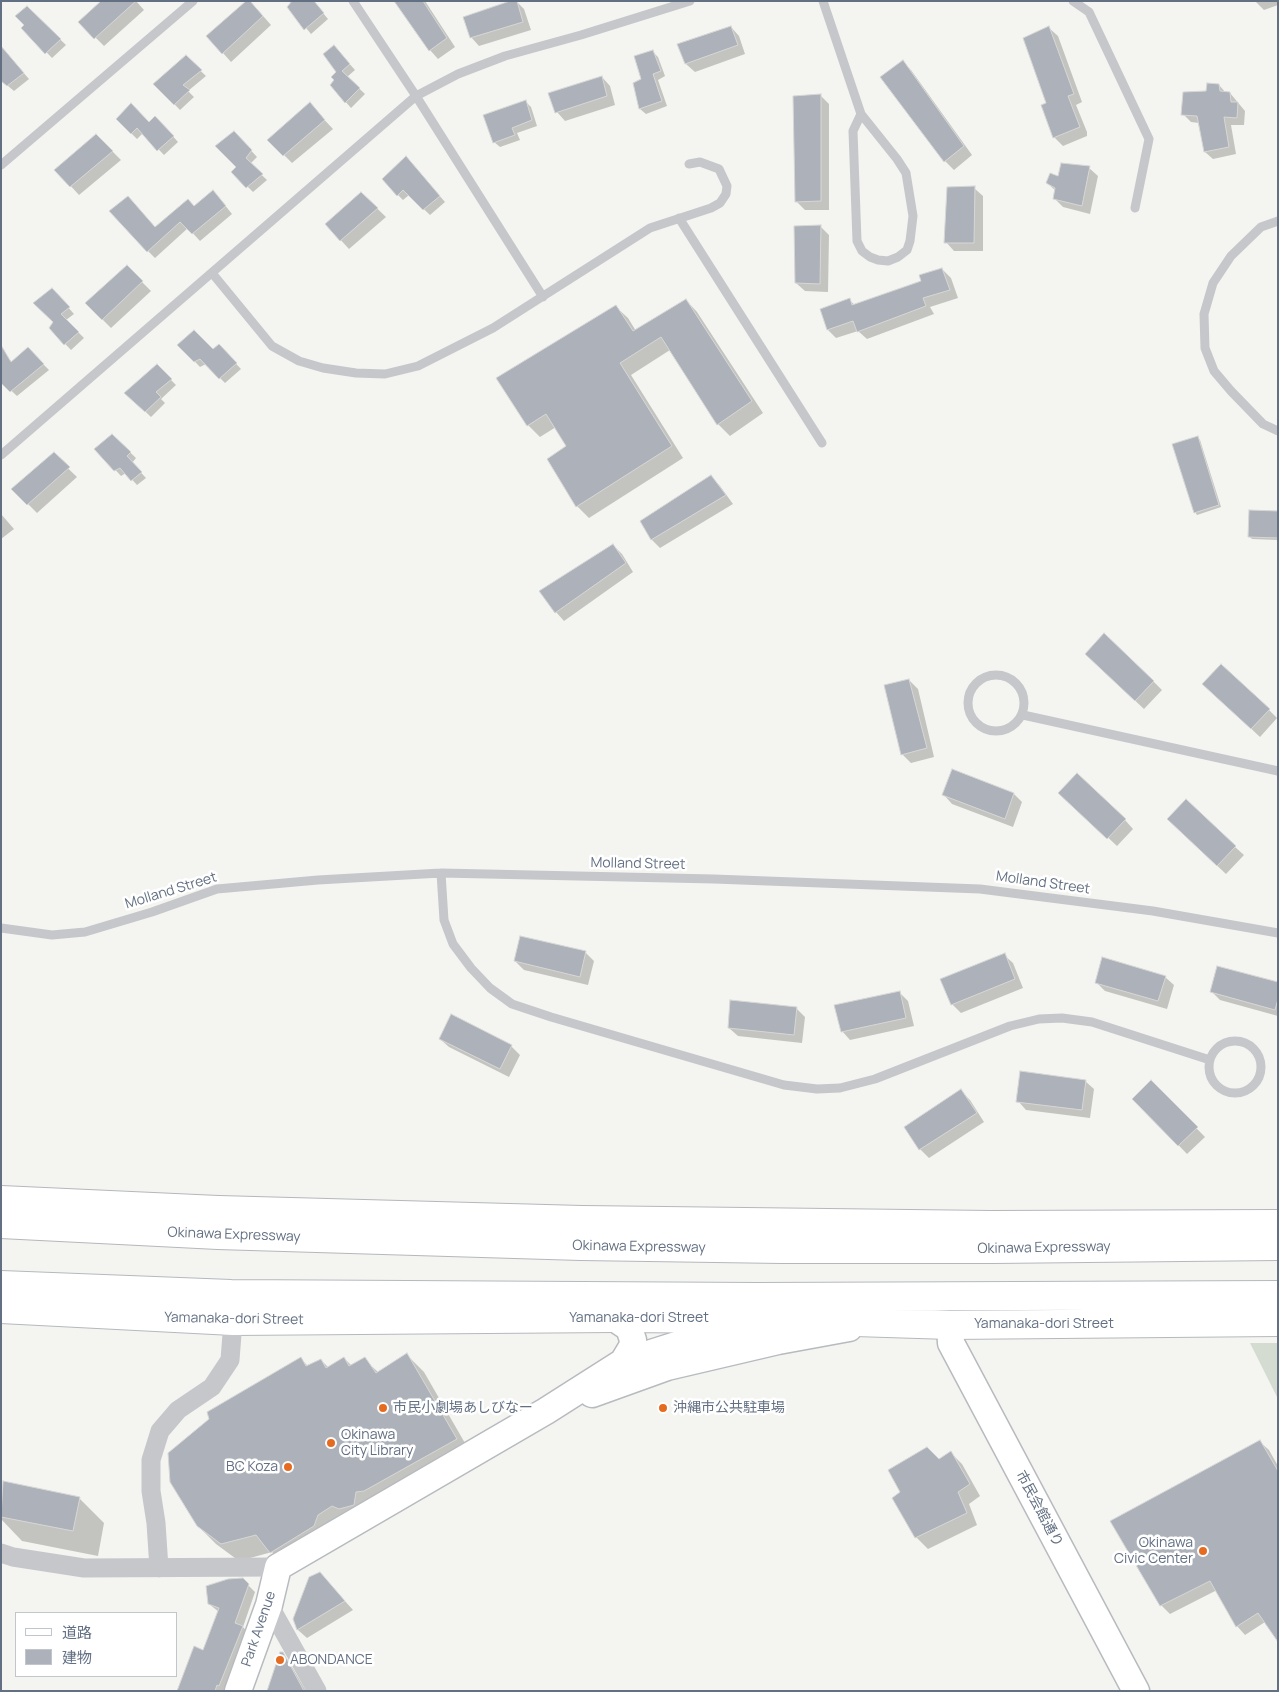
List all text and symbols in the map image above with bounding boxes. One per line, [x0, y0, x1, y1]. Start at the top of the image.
street label: Molland Street [590, 855, 686, 873]
street label: Molland Street [995, 868, 1091, 898]
street label: Molland Street [123, 869, 219, 913]
street label: Okinawa Expressway [167, 1224, 301, 1246]
street label: Okinawa Expressway [572, 1237, 706, 1257]
street label: Okinawa Expressway [977, 1238, 1111, 1258]
street label: Yamanaka-dori Street [164, 1309, 304, 1329]
street label: Yamanaka-dori Street [569, 1310, 709, 1326]
street label: Yamanaka-dori Street [974, 1316, 1114, 1332]
place label: 市民小劇場あしびなー [393, 1400, 533, 1416]
place label: 沖縄市公共駐車場 [673, 1400, 785, 1416]
marker: 市民小劇場あしびなー [377, 1402, 389, 1414]
marker: 沖縄市公共駐車場 [657, 1402, 669, 1414]
place label: Okinawa City Library [341, 1427, 413, 1460]
marker: Okinawa City Library [325, 1437, 337, 1449]
place label: BC Koza [226, 1459, 278, 1475]
marker: BC Koza [282, 1461, 294, 1473]
street label: 市民会館通り [1012, 1468, 1066, 1550]
place label: Okinawa Civic Center [1114, 1535, 1193, 1568]
marker: Okinawa Civic Center [1197, 1545, 1209, 1557]
street label: Park Avenue [238, 1589, 280, 1669]
legend [15, 1612, 178, 1677]
text: 道路 [62, 1622, 92, 1643]
text: 建物 [62, 1647, 92, 1668]
place label: ABONDANCE [290, 1652, 373, 1668]
marker: ABONDANCE [274, 1654, 286, 1666]

